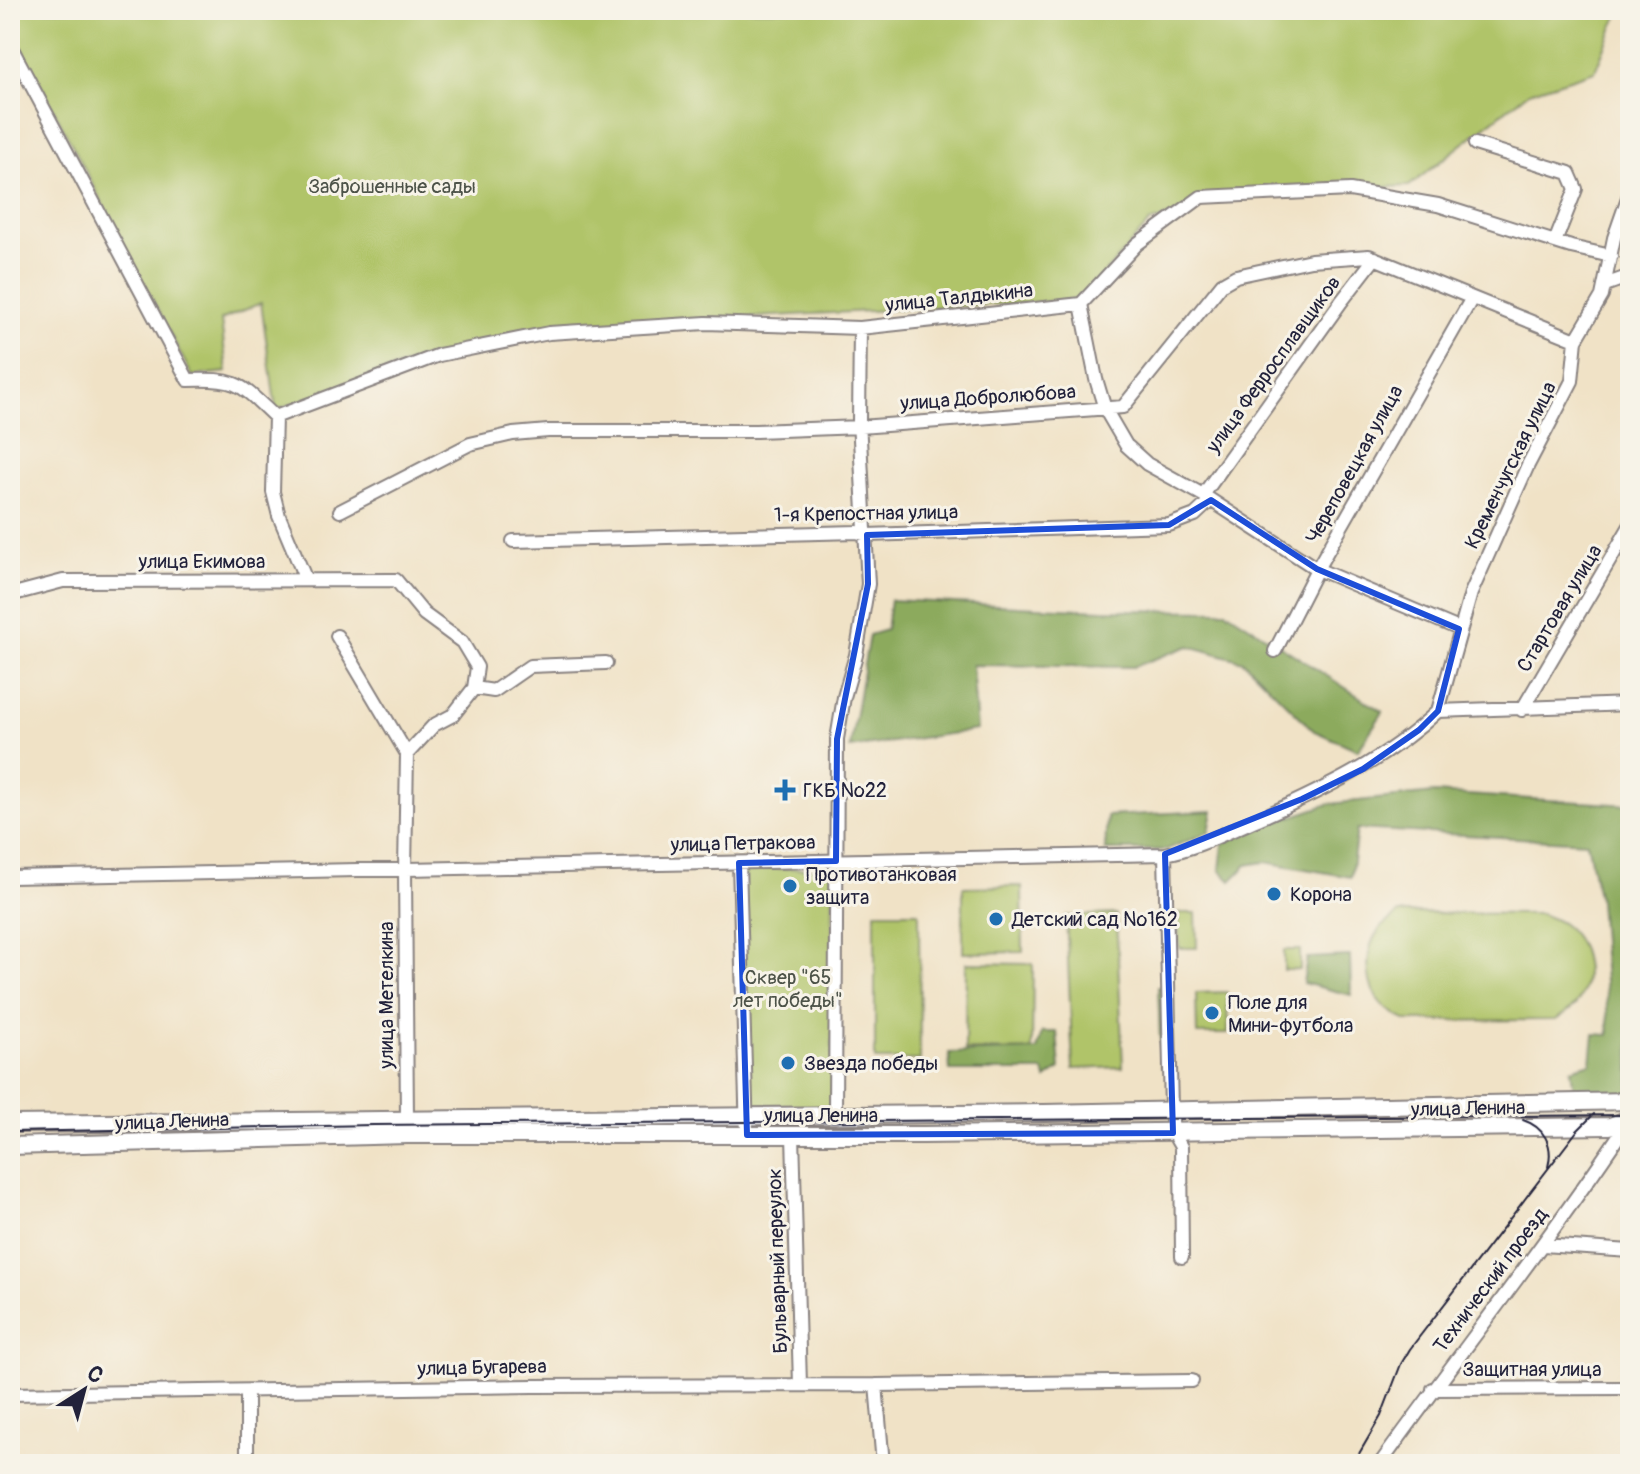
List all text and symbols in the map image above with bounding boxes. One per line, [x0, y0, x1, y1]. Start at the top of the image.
park label: Заброшенные сады [308, 174, 476, 199]
street label: улица Ферросплавщиков [1200, 271, 1346, 459]
street label: улица Талдыкина [883, 277, 1034, 318]
street label: Кременчугская улица [1459, 378, 1562, 553]
street label: улица Добролюбова [898, 379, 1077, 416]
street label: Череповецкая улица [1300, 381, 1408, 548]
street label: 1-я Крепостная улица [774, 499, 958, 528]
street label: Стартовая улица [1511, 540, 1607, 677]
street label: улица Екимова [138, 549, 265, 574]
place label: ГКБ №22 [803, 778, 887, 803]
marker: ГКБ №22 [774, 779, 796, 801]
street label: улица Петракова [669, 830, 816, 857]
place label: Противотанковая защита [806, 862, 957, 910]
marker: Противотанковая защита [781, 877, 799, 895]
place label: Корона [1290, 882, 1352, 907]
marker: Корона [1265, 885, 1283, 903]
place label: Детский сад №162 [1011, 907, 1178, 932]
marker: Детский сад №162 [987, 910, 1005, 928]
street label: улица Метелкина [374, 921, 399, 1070]
park label: Сквер "65 лет победы" [733, 965, 843, 1013]
place label: Поле для Мини-футбола [1228, 990, 1353, 1038]
marker: Поле для Мини-футбола [1203, 1004, 1221, 1022]
place label: Звезда победы [804, 1051, 938, 1076]
marker: Звезда победы [779, 1054, 797, 1072]
street label: улица Ленина [1410, 1095, 1525, 1122]
street label: улица Ленина [763, 1103, 878, 1128]
street label: улица Ленина [114, 1107, 230, 1136]
street label: Бульварный переулок [762, 1168, 793, 1354]
street label: Технический проезд [1428, 1203, 1553, 1358]
north arrow [44, 1350, 124, 1430]
street label: улица Бугарева [416, 1354, 547, 1381]
street label: Защитная улица [1462, 1357, 1602, 1382]
text: С [81, 1359, 109, 1390]

